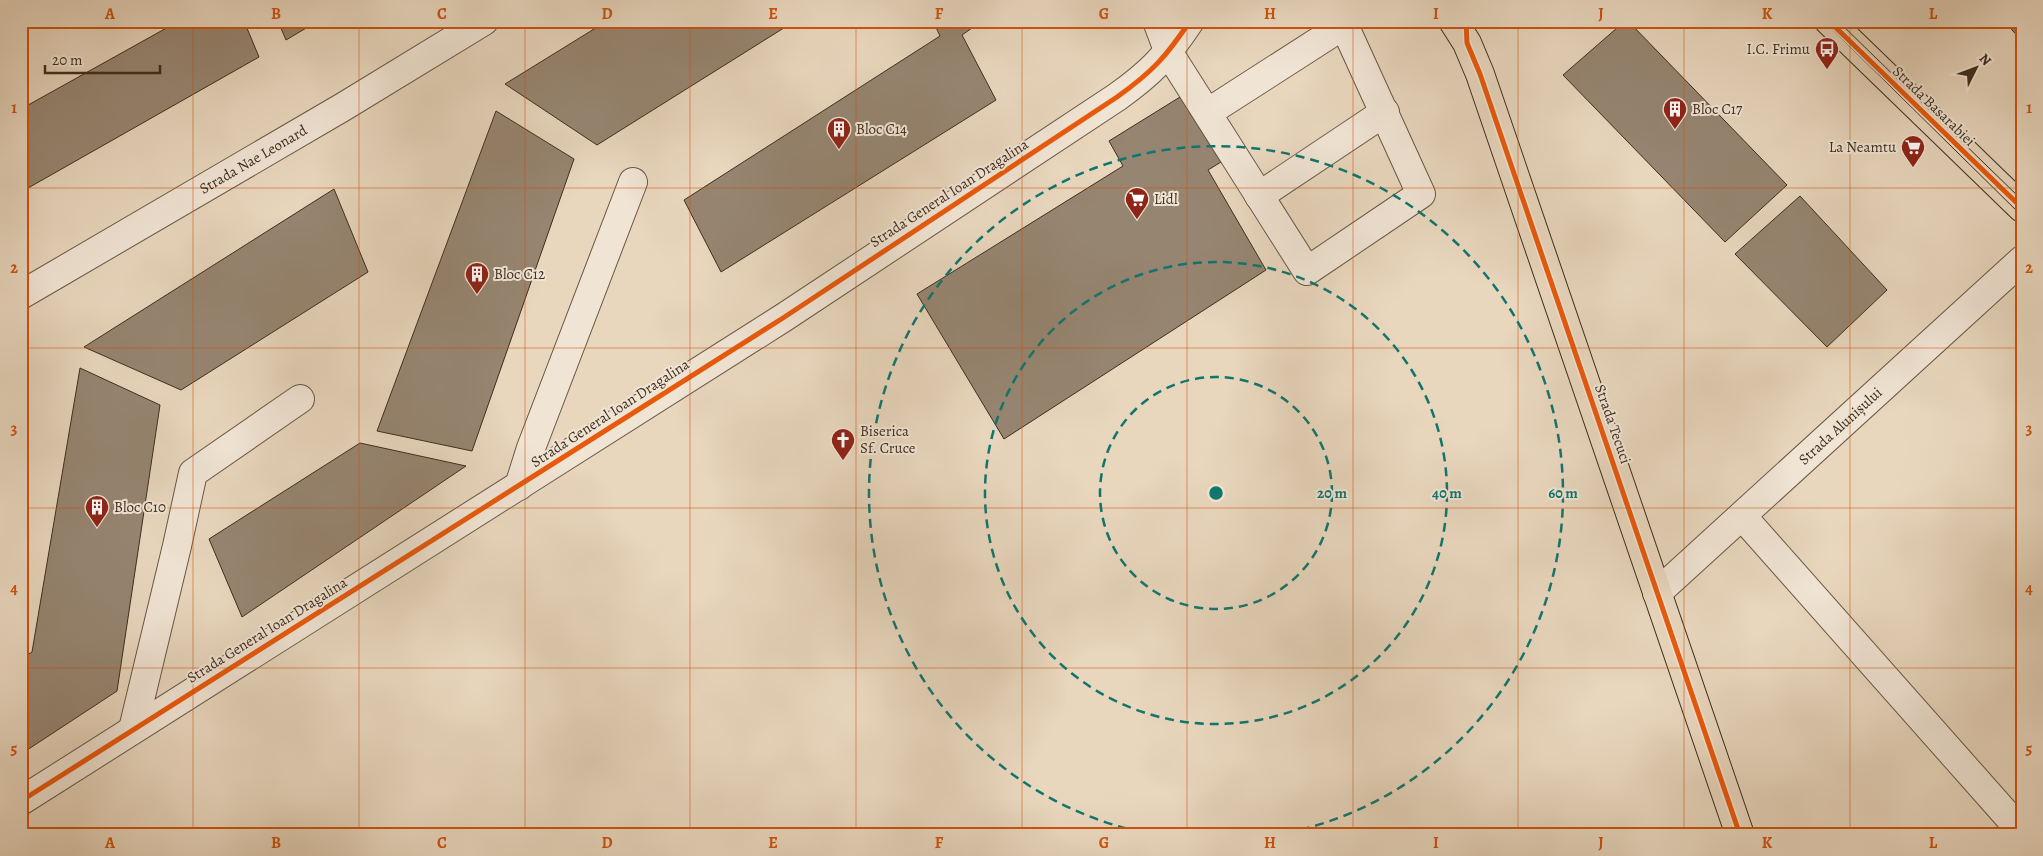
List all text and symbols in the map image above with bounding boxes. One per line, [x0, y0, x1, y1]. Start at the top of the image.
text: A [104, 3, 116, 25]
text: B [271, 3, 281, 25]
text: C [437, 3, 447, 25]
text: D [601, 3, 613, 25]
text: E [768, 3, 778, 25]
text: F [935, 3, 944, 25]
text: G [1099, 3, 1109, 25]
text: H [1264, 3, 1276, 25]
text: I [1433, 3, 1439, 25]
text: J [1598, 3, 1604, 25]
text: K [1762, 3, 1773, 25]
text: L [1929, 3, 1938, 25]
bus stop icon: I.C. Frimu [1814, 36, 1840, 70]
place label: I.C. Frimu [1747, 39, 1811, 59]
scale bar [45, 42, 160, 74]
north arrow [1950, 42, 2000, 92]
text: N [1975, 49, 1996, 70]
text: 20 m [52, 50, 83, 70]
street label: Strada Basarabiei [1888, 61, 1980, 151]
building icon: Bloc C17 [1662, 96, 1688, 130]
text: 1 [11, 97, 17, 119]
text: 1 [2026, 97, 2032, 119]
place label: Bloc C17 [1692, 99, 1743, 119]
building icon: Bloc C14 [826, 116, 852, 150]
place label: Bloc C14 [856, 119, 907, 139]
street label: Strada Nae Leonard [196, 120, 312, 199]
street label: Strada General Ioan Dragalina [866, 134, 1032, 252]
supermarket icon: La Neamtu [1900, 134, 1926, 168]
place label: La Neamtu [1829, 137, 1897, 157]
supermarket icon: Lidl [1124, 186, 1150, 220]
place label: Lidl [1154, 189, 1178, 209]
text: 2 [10, 257, 18, 279]
text: 2 [2025, 257, 2033, 279]
building icon: Bloc C12 [464, 261, 490, 295]
place label: Bloc C12 [494, 264, 545, 284]
street label: Strada General Ioan Dragalina [527, 354, 693, 472]
street label: Strada Tecuci [1590, 382, 1636, 466]
street label: Strada Alunișului [1794, 383, 1886, 469]
text: 3 [11, 418, 18, 440]
text: 3 [2026, 418, 2033, 440]
place label: Biserica Sf. Cruce [860, 421, 916, 458]
church icon: Biserica Sf. Cruce [830, 427, 856, 461]
text: 20 m [1317, 483, 1347, 503]
text: 40 m [1432, 483, 1462, 503]
text: 60 m [1548, 483, 1578, 503]
centre of rings [1207, 484, 1225, 502]
building icon: Bloc C10 [84, 494, 110, 528]
place label: Bloc C10 [114, 497, 166, 517]
street label: Strada General Ioan Dragalina [183, 572, 351, 688]
text: 4 [10, 578, 18, 600]
text: 4 [2025, 578, 2033, 600]
text: 5 [11, 738, 18, 760]
text: 5 [2026, 738, 2033, 760]
text: A [104, 832, 116, 854]
text: B [271, 832, 281, 854]
text: C [437, 832, 447, 854]
text: D [601, 832, 613, 854]
text: E [768, 832, 778, 854]
text: F [935, 832, 944, 854]
text: G [1099, 832, 1109, 854]
text: H [1264, 832, 1276, 854]
text: I [1433, 832, 1439, 854]
text: J [1598, 832, 1604, 854]
text: K [1762, 832, 1773, 854]
text: L [1929, 832, 1938, 854]

